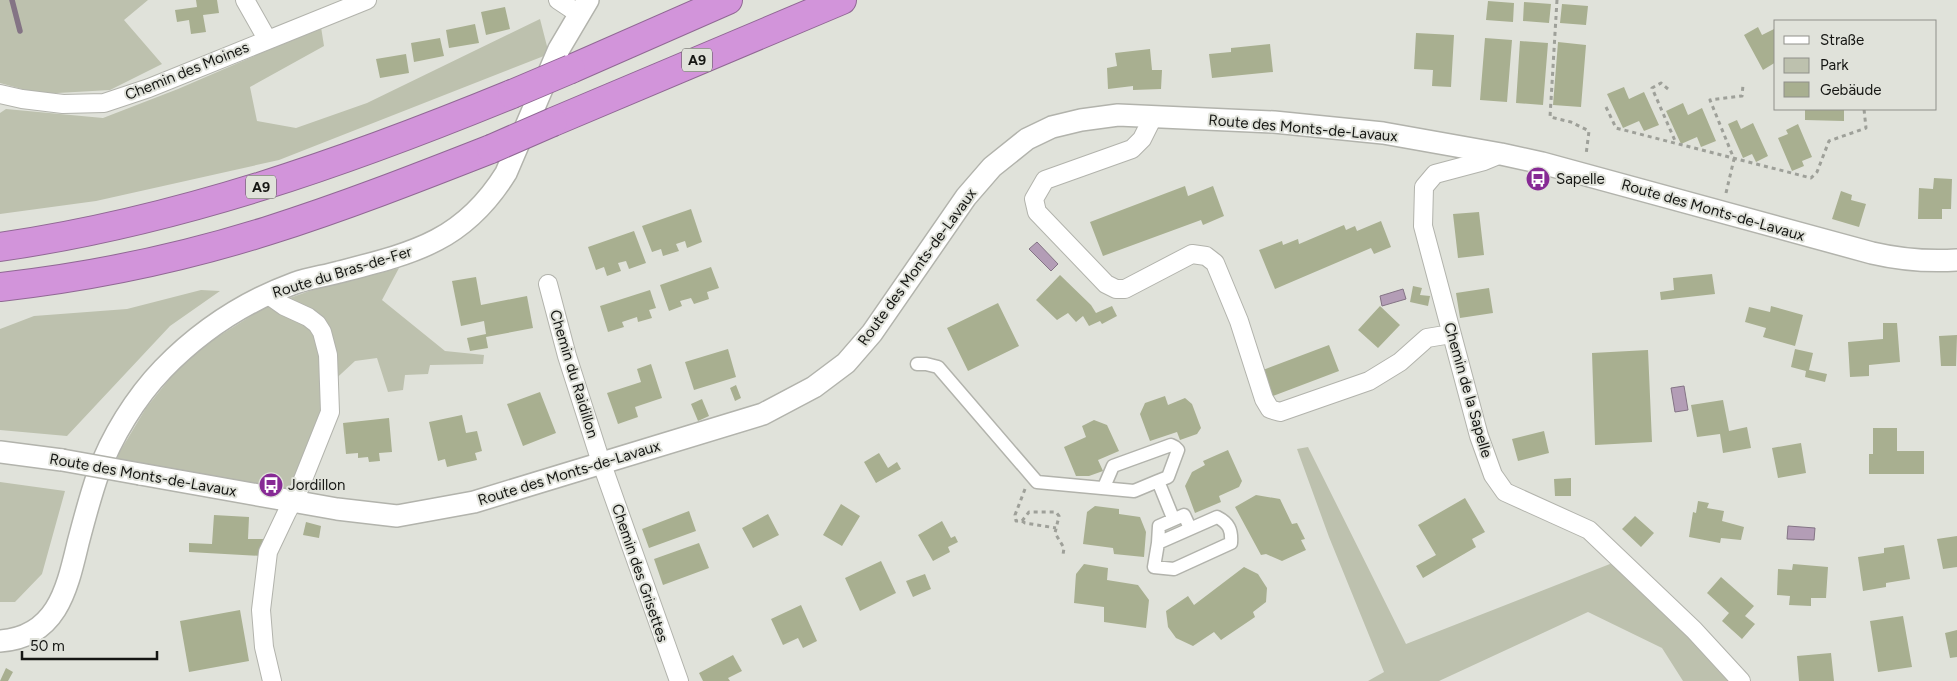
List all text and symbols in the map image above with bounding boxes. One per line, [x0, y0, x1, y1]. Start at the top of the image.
legend [1774, 20, 1937, 110]
text: Straße [1820, 31, 1864, 49]
street label: Chemin des Moines [123, 38, 251, 104]
road number: A9 [682, 48, 712, 72]
text: Park [1820, 56, 1849, 74]
text: Gebäude [1820, 81, 1881, 99]
street label: Route des Monts-de-Lavaux [1208, 111, 1398, 145]
bus stop icon: Sapelle [1525, 166, 1551, 192]
place label: Sapelle [1556, 170, 1605, 188]
street label: Route des Monts-de-Lavaux [1619, 175, 1807, 245]
road number: A9 [246, 176, 276, 198]
street label: Route des Monts-de-Lavaux [854, 185, 980, 349]
street label: Route du Bras-de-Fer [270, 242, 414, 302]
street label: Chemin du Raidillon [546, 308, 602, 440]
street label: Chemin de la Sapelle [1440, 320, 1496, 460]
street label: Route des Monts-de-Lavaux [476, 437, 662, 509]
street label: Route des Monts-de-Lavaux [48, 450, 238, 500]
bus stop icon: Jordillon [258, 472, 284, 498]
place label: Jordillon [288, 476, 345, 494]
street label: Chemin des Grisettes [608, 502, 672, 644]
scale bar [22, 628, 158, 660]
text: 50 m [30, 637, 65, 655]

